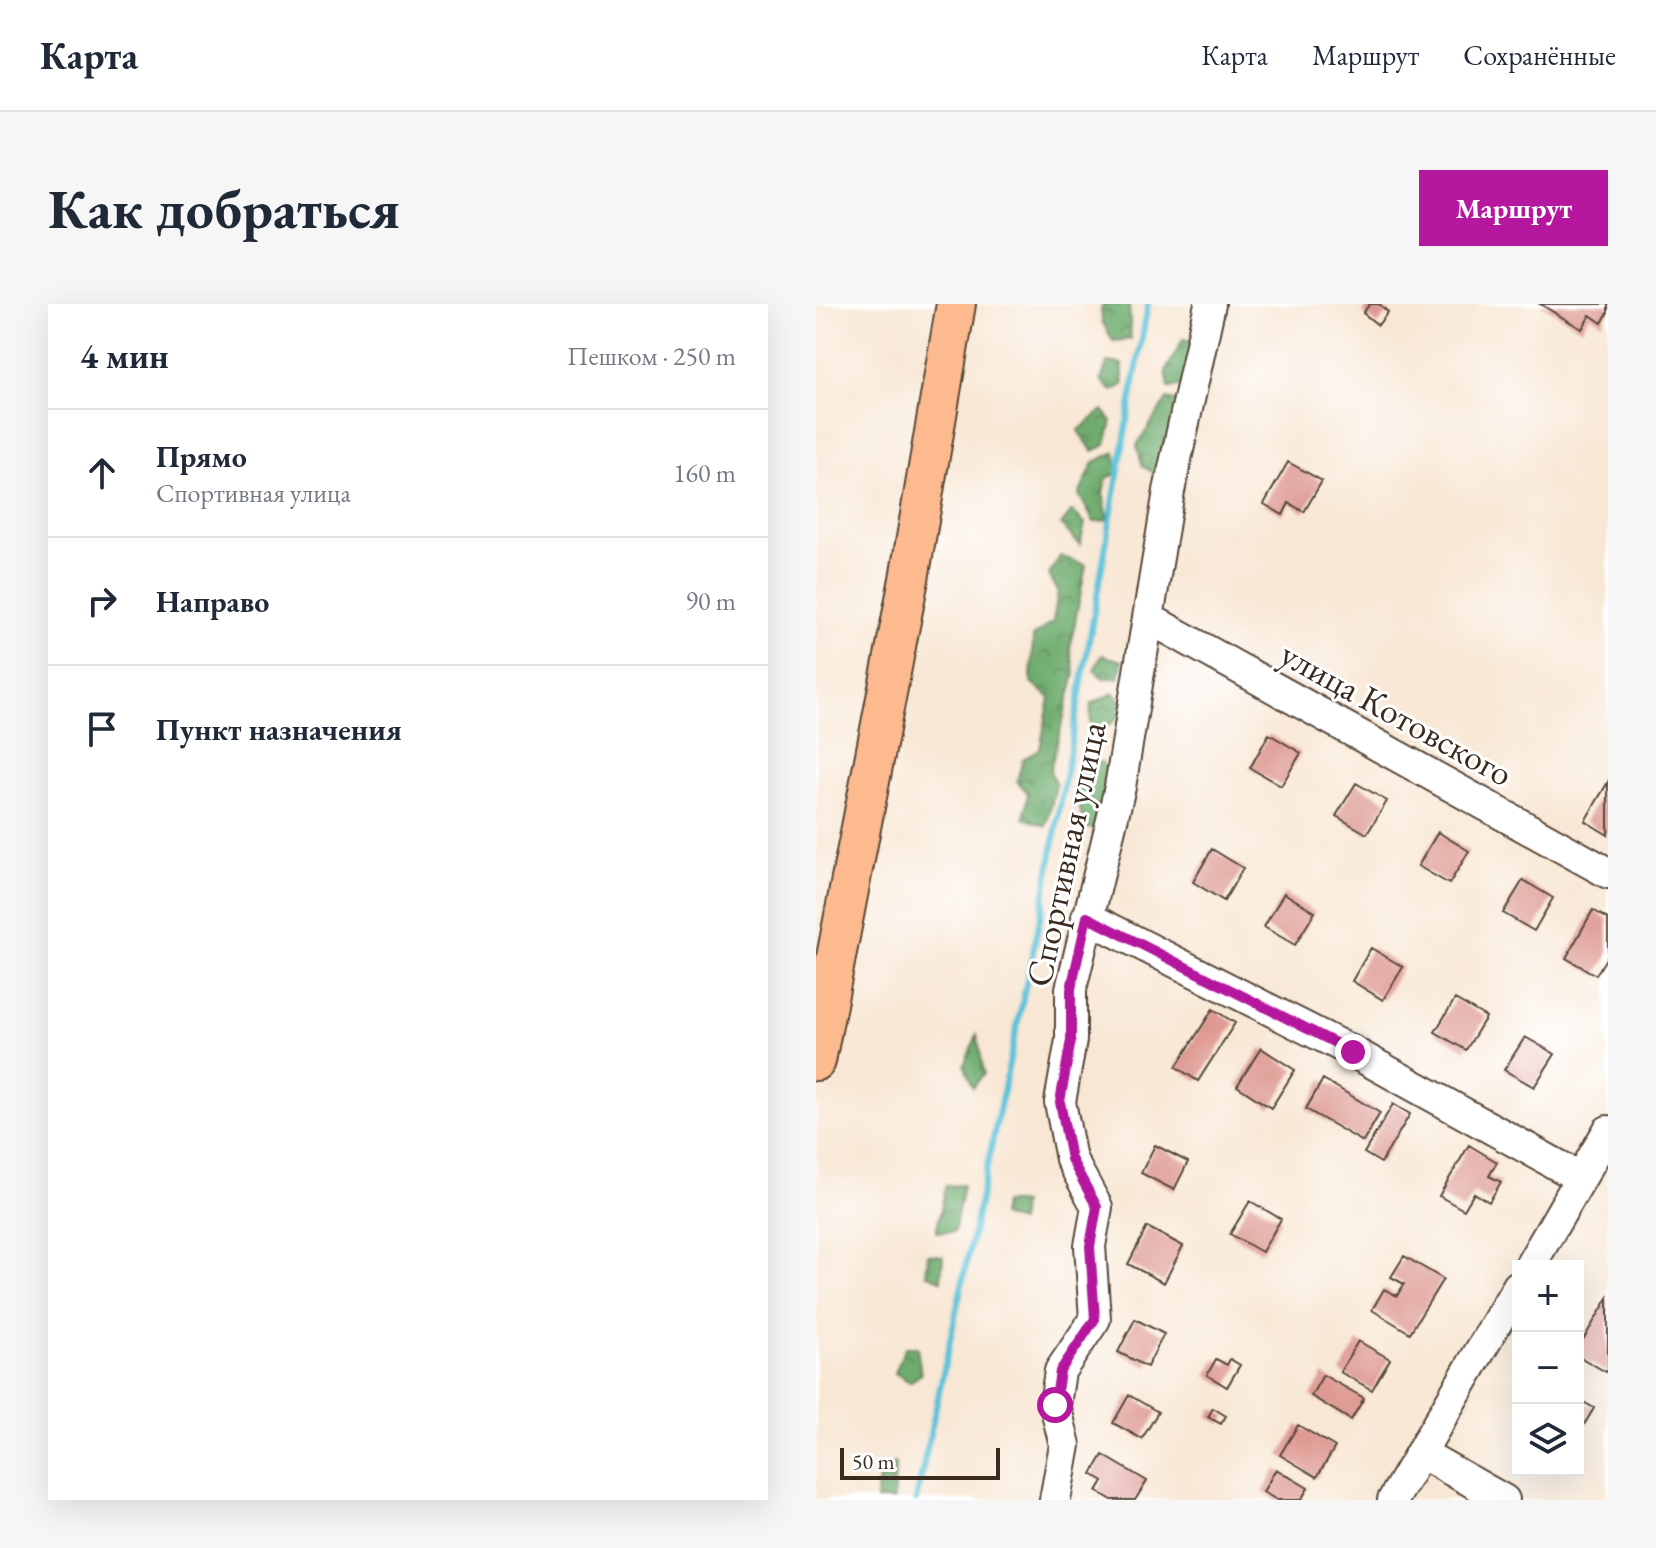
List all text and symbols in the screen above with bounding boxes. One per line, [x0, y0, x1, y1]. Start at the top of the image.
text: Карта [40, 31, 138, 80]
text: Карта [1201, 37, 1268, 73]
text: Маршрут [1312, 37, 1419, 73]
text: Сохранённые [1463, 37, 1616, 73]
button: Маршрут [1419, 170, 1608, 246]
text: Как добраться [48, 172, 400, 245]
text: 4 мин [80, 334, 169, 378]
text: Пешком · 250 m [567, 339, 736, 373]
text: Прямо [156, 437, 247, 476]
icon: ahead [80, 451, 124, 495]
text: 160 m [673, 456, 736, 490]
text: Спортивная улица [156, 476, 351, 510]
icon: right [80, 579, 124, 623]
text: Направо [156, 582, 269, 621]
text: 90 m [686, 584, 736, 618]
street label: улица Котовского [1272, 630, 1521, 797]
icon: arrive [80, 707, 124, 751]
text: Пункт назначения [156, 710, 402, 749]
street label: Спортивная улица [1014, 717, 1117, 991]
route end [1335, 1034, 1371, 1070]
map controls [1512, 1260, 1584, 1476]
button: + [1512, 1260, 1584, 1332]
button: − [1512, 1332, 1584, 1404]
route start [1037, 1387, 1073, 1423]
button: layers [1512, 1404, 1584, 1476]
scale bar [840, 1444, 1000, 1480]
text: 50 m [852, 1447, 895, 1476]

